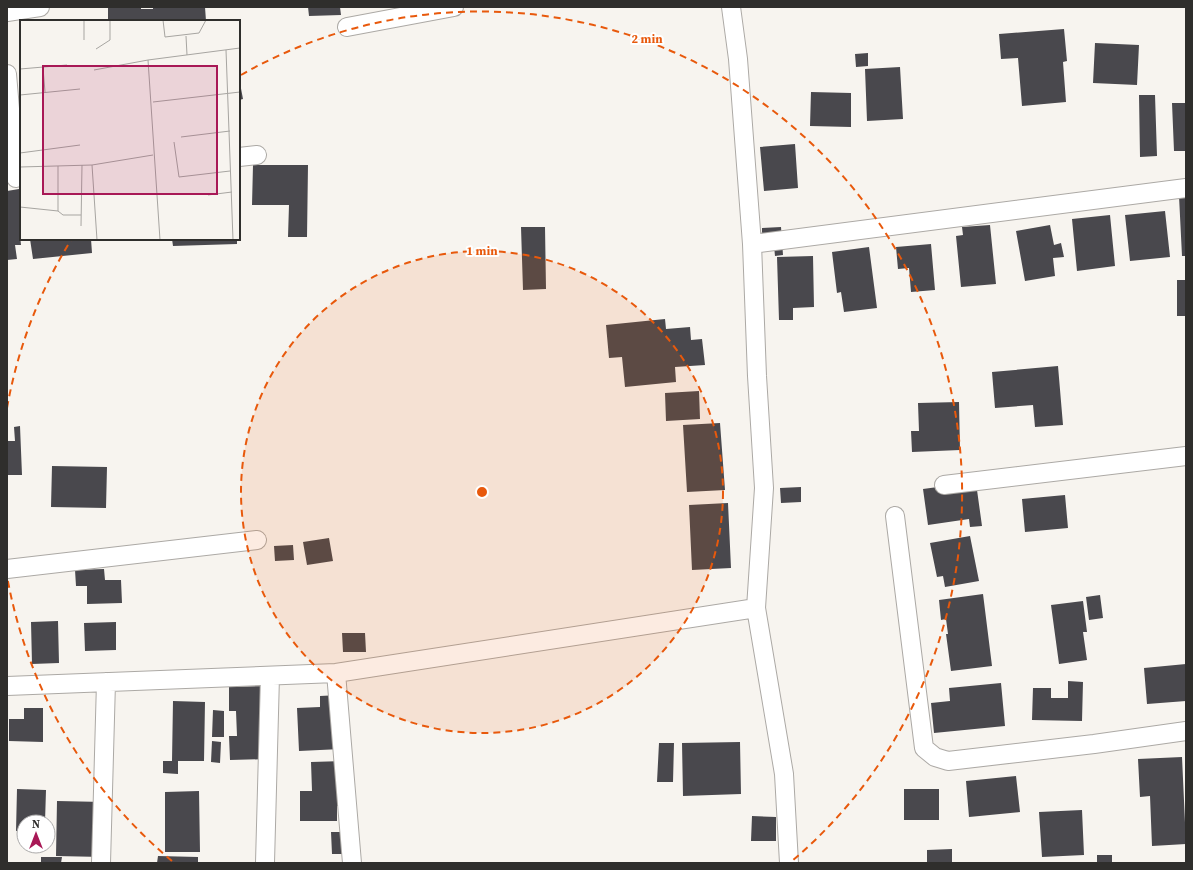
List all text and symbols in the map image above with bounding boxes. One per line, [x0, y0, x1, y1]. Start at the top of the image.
inset map [20, 20, 240, 240]
text: 2 min [631, 31, 663, 47]
text: 1 min [466, 243, 498, 259]
centre of rings [475, 485, 489, 499]
north arrow [16, 814, 56, 854]
text: N [32, 817, 40, 832]

